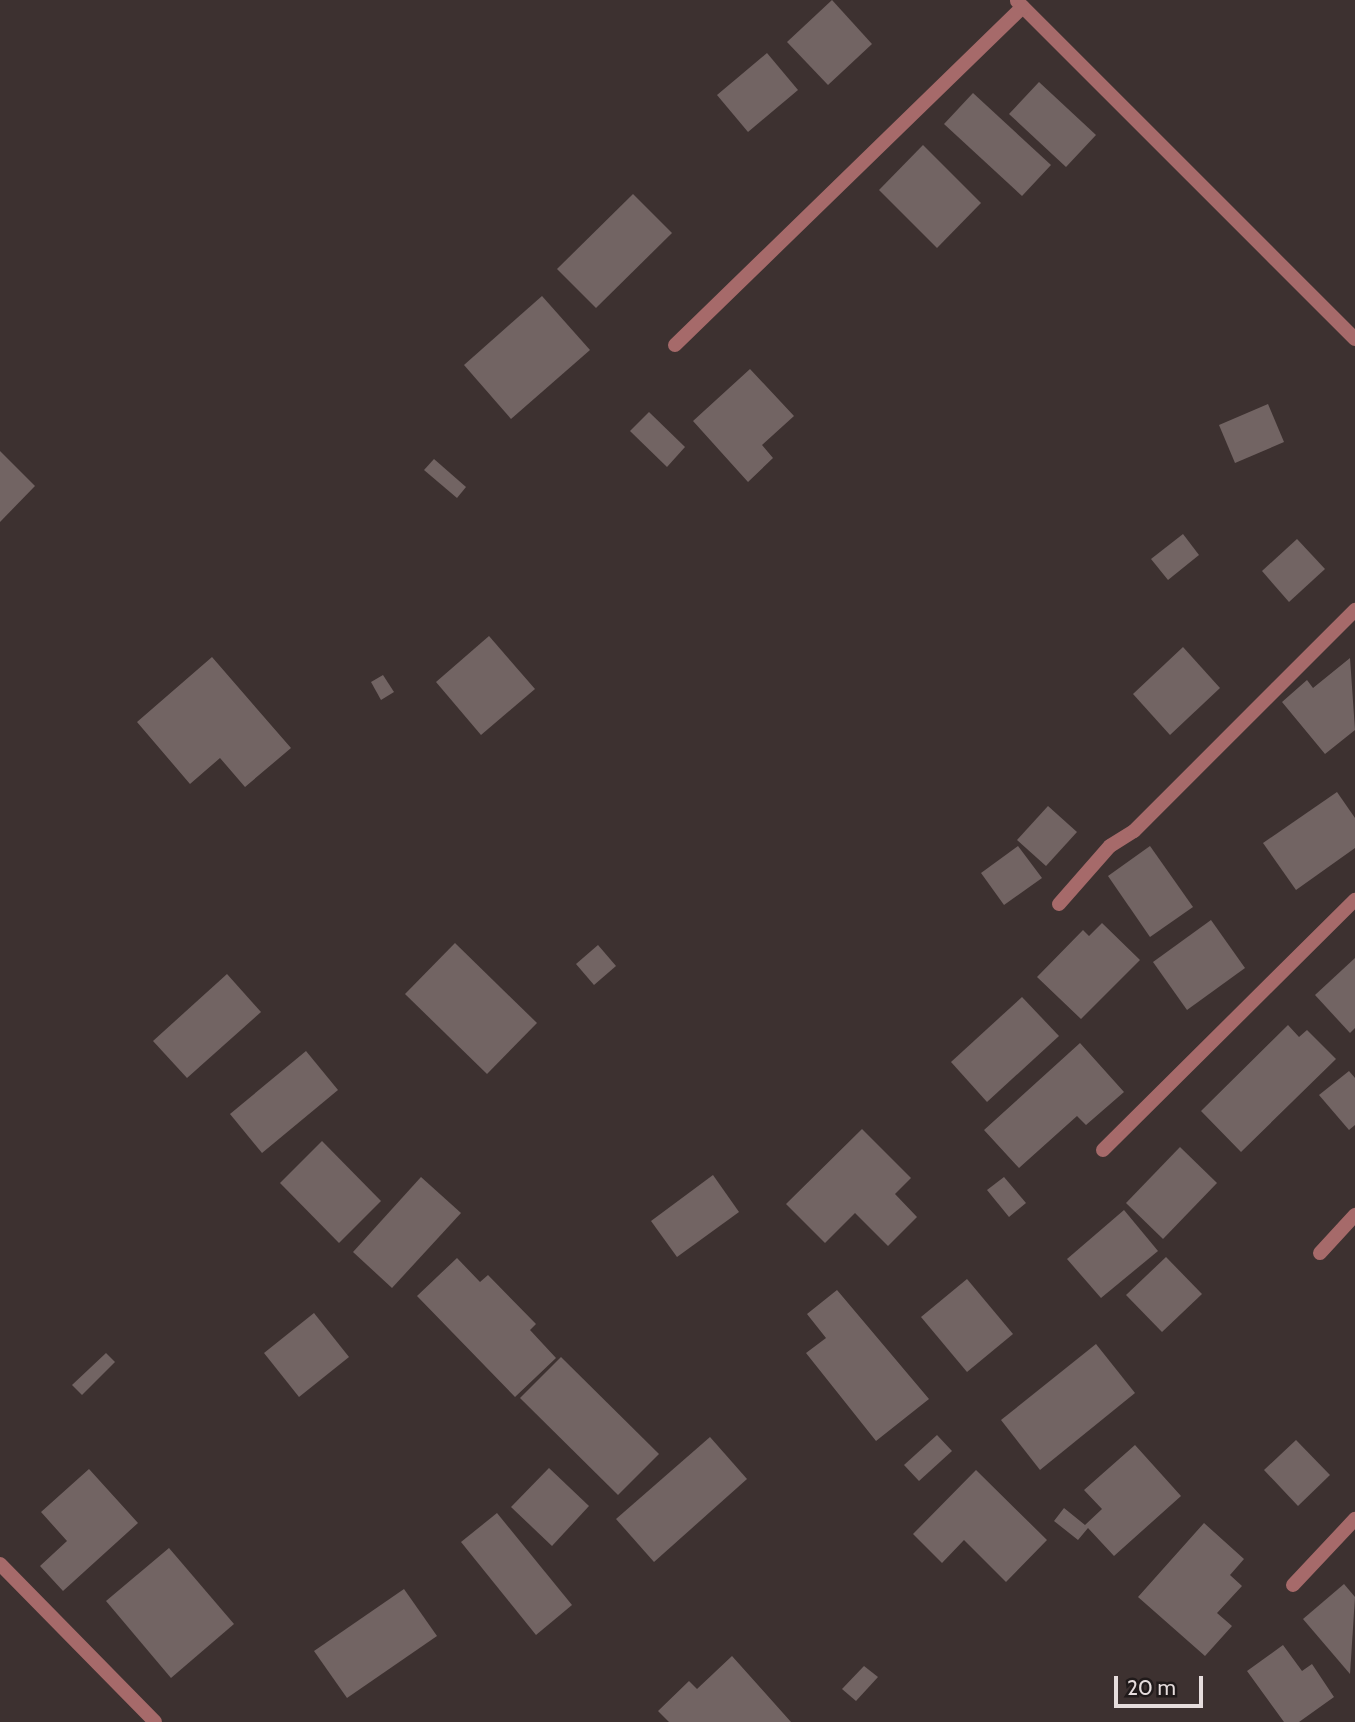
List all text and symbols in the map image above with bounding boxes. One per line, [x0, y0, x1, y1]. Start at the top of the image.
scale bar [1117, 1662, 1206, 1706]
text: 20 m [1127, 1675, 1176, 1700]

